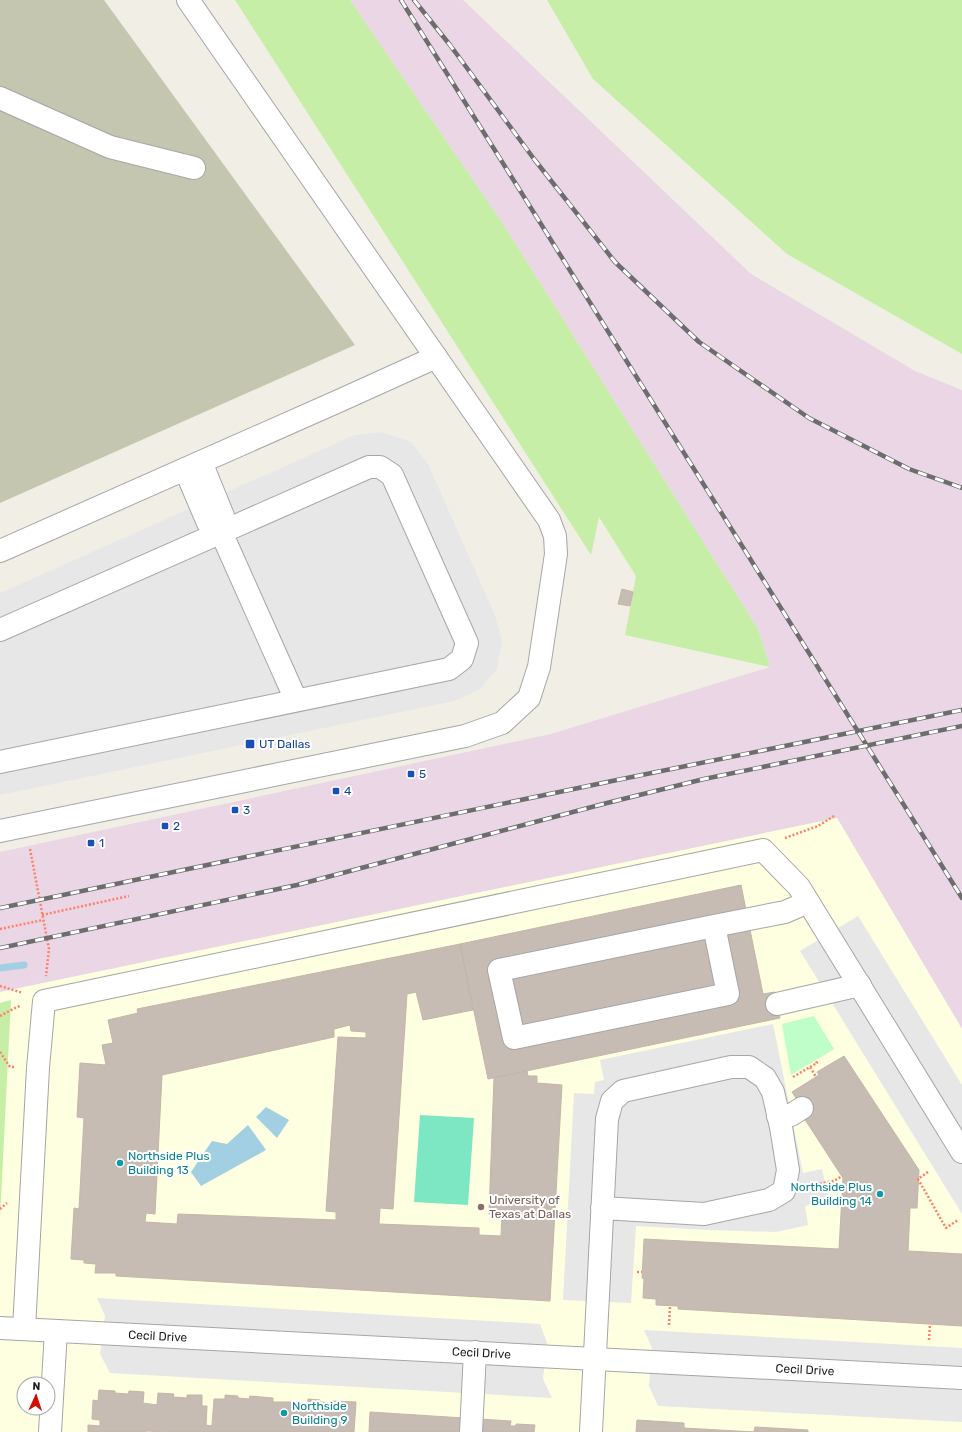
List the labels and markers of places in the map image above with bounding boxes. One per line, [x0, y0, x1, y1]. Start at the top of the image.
place label: UT Dallas [259, 737, 310, 751]
marker: UT Dallas [244, 738, 256, 750]
place label: 5 [419, 767, 426, 781]
marker: 5 [406, 769, 416, 779]
place label: 4 [344, 784, 352, 798]
marker: 4 [331, 786, 341, 796]
place label: 3 [243, 803, 250, 817]
marker: 3 [230, 805, 240, 815]
place label: 2 [173, 819, 180, 833]
marker: 2 [160, 821, 170, 831]
place label: 1 [99, 836, 104, 850]
marker: 1 [86, 838, 96, 848]
place label: Northside Plus Building 13 [128, 1149, 210, 1177]
marker: Northside Plus Building 13 [115, 1158, 125, 1168]
place label: Northside Plus Building 14 [790, 1180, 873, 1208]
marker: Northside Plus Building 14 [875, 1189, 885, 1199]
place label: University of Texas at Dallas [489, 1193, 571, 1221]
marker: University of Texas at Dallas [476, 1202, 486, 1212]
place label: Northside Building 9 [292, 1399, 348, 1427]
marker: Northside Building 9 [279, 1408, 289, 1418]

